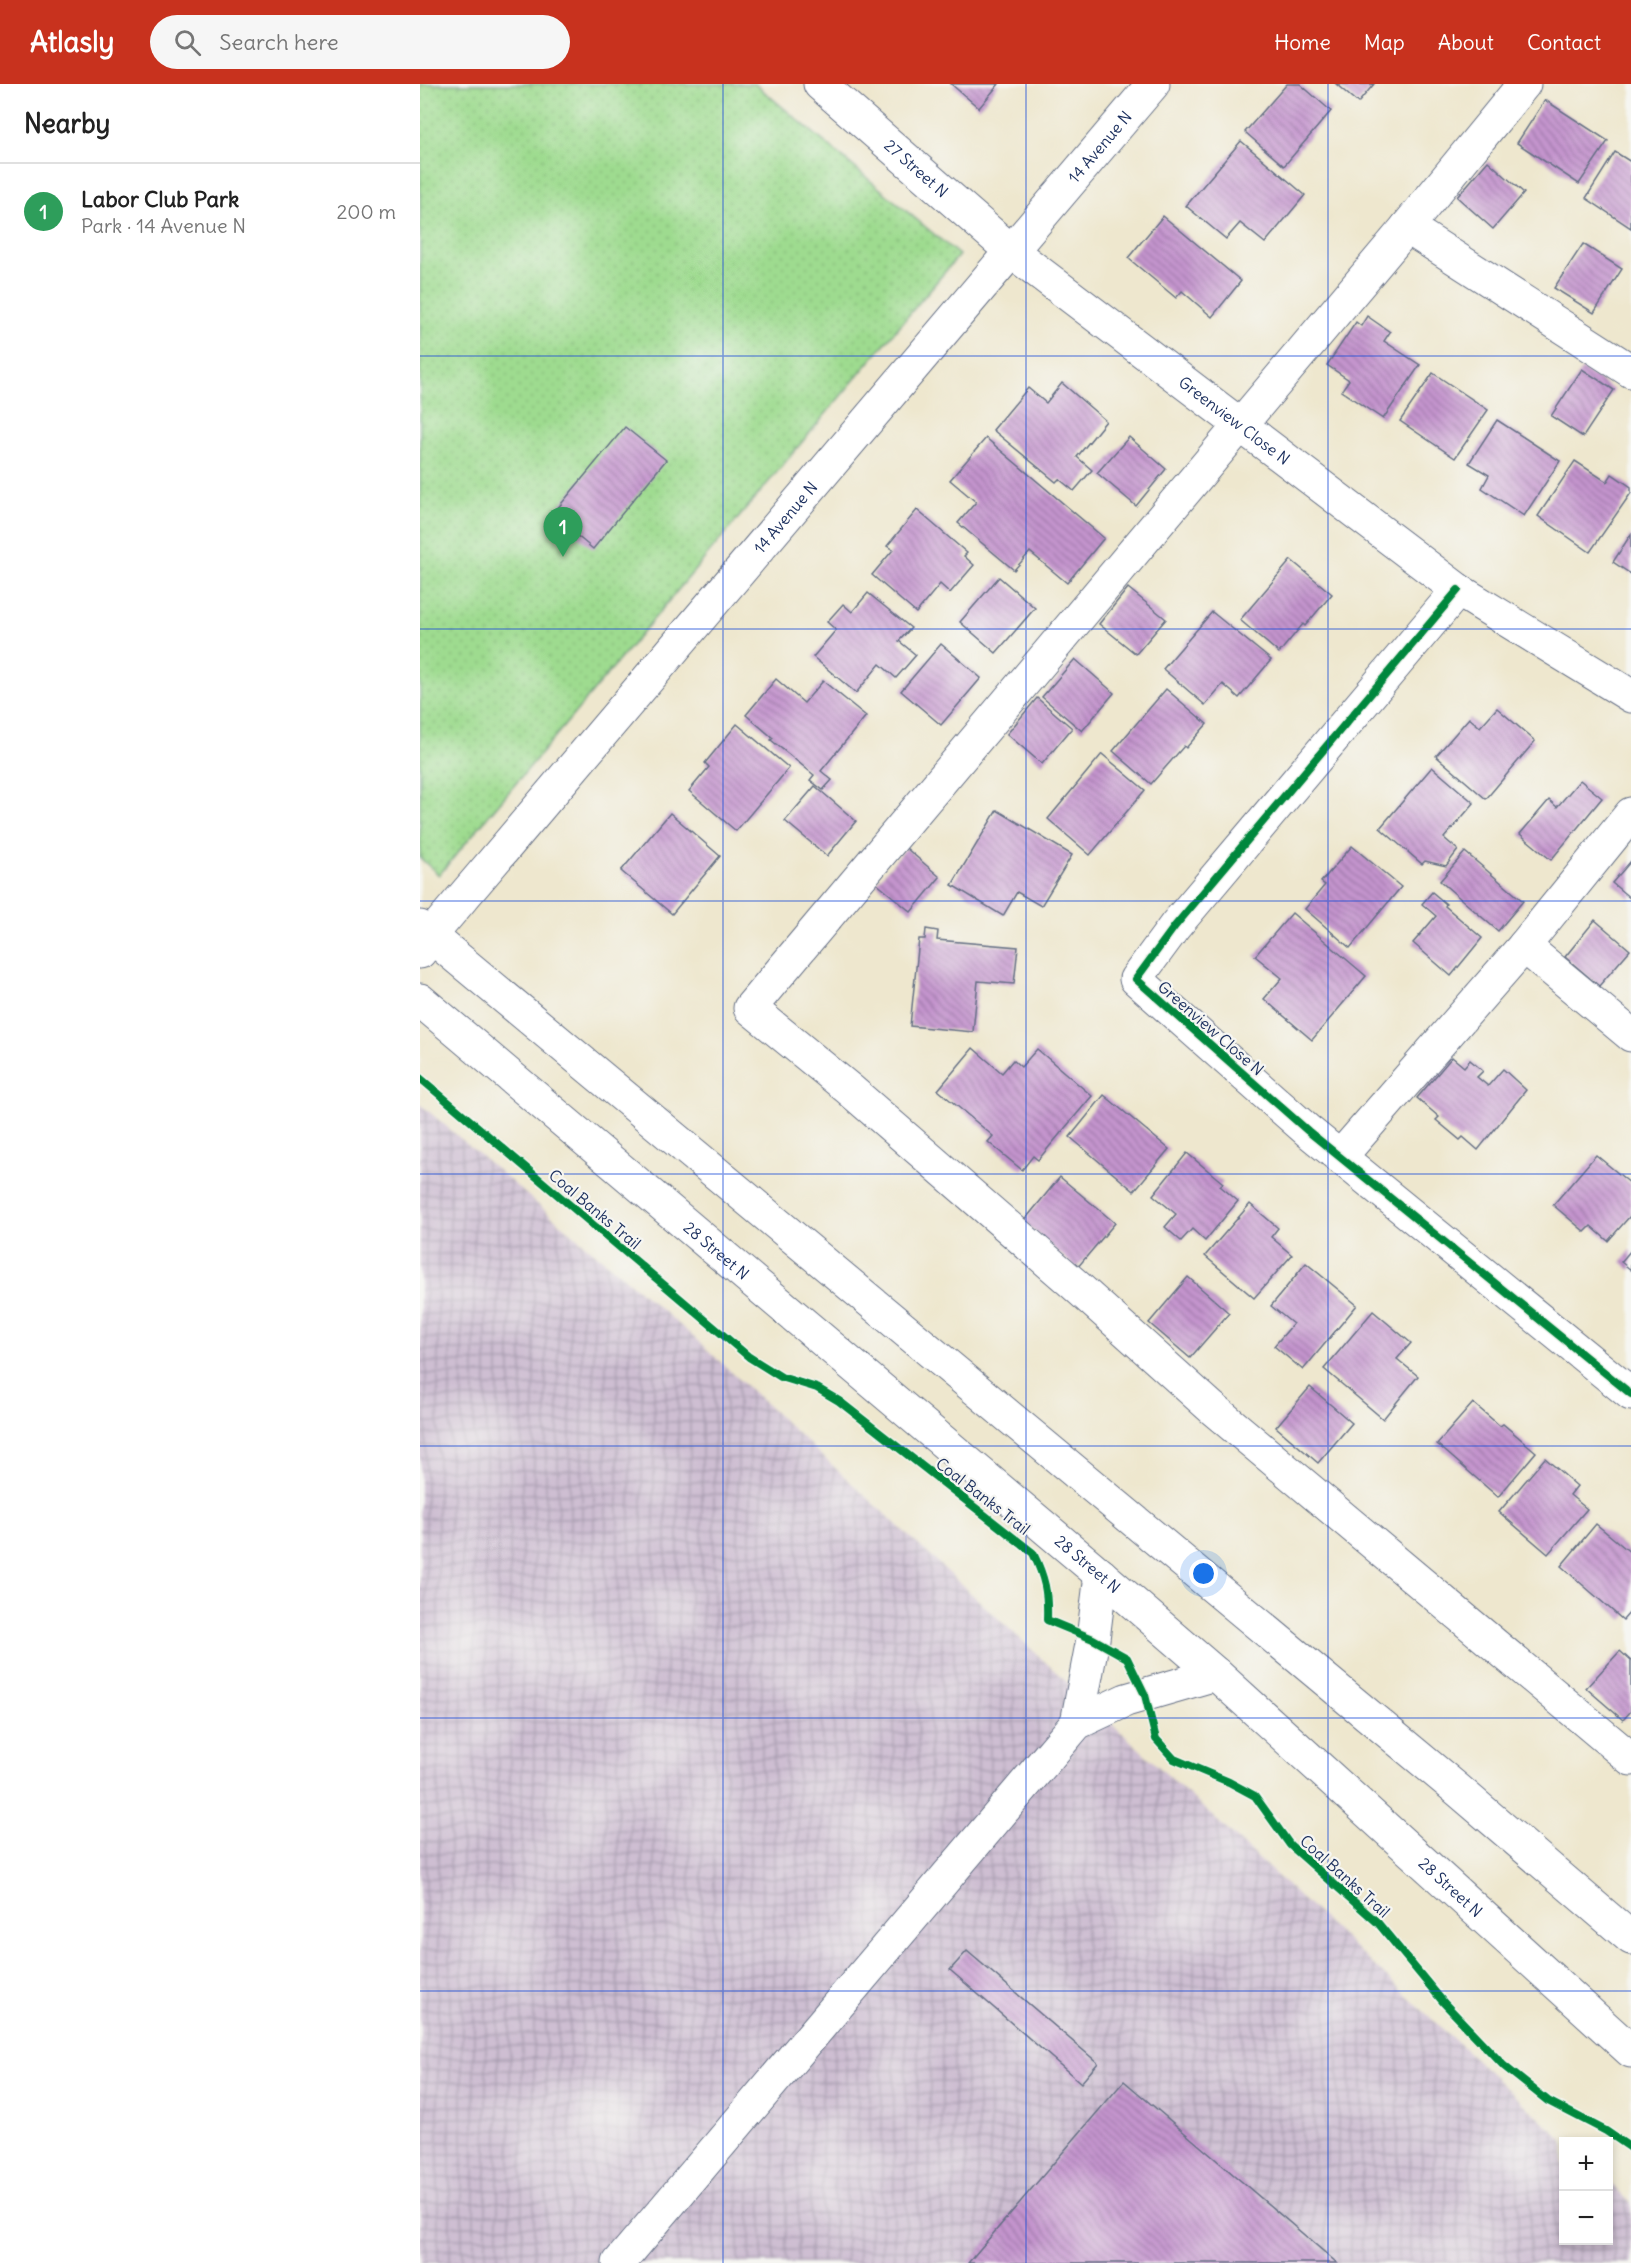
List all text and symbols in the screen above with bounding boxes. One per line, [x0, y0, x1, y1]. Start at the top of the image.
search box [150, 15, 570, 69]
text: Atlasly [30, 24, 114, 60]
icon: search [171, 26, 204, 59]
text: Search here [219, 28, 339, 56]
text: Home [1274, 29, 1331, 56]
text: Map [1364, 29, 1405, 56]
text: About [1438, 29, 1494, 56]
text: Contact [1527, 29, 1601, 56]
text: Nearby [24, 107, 110, 140]
street label: 14 Avenue N [1064, 107, 1136, 187]
street label: 27 Street N [880, 135, 952, 201]
text: Labor Club Park [81, 185, 239, 213]
text: 1 [40, 199, 47, 224]
text: 200 m [336, 199, 396, 224]
text: Park · 14 Avenue N [81, 213, 246, 238]
street label: Greenview Close N [1175, 372, 1294, 469]
street label: 14 Avenue N [749, 477, 821, 557]
pin: 1 [544, 508, 582, 557]
street label: Greenview Close N [1154, 976, 1268, 1080]
street label: Coal Banks Trail [545, 1165, 645, 1253]
street label: 28 Street N [680, 1217, 753, 1284]
street label: Coal Banks Trail [932, 1453, 1034, 1539]
street label: 28 Street N [1051, 1531, 1125, 1597]
your location [1189, 1559, 1218, 1588]
street label: Coal Banks Trail [1296, 1830, 1394, 1922]
street label: 28 Street N [1414, 1853, 1487, 1921]
map controls [1559, 2137, 1613, 2245]
button: + [1559, 2137, 1613, 2191]
button: − [1559, 2191, 1613, 2245]

